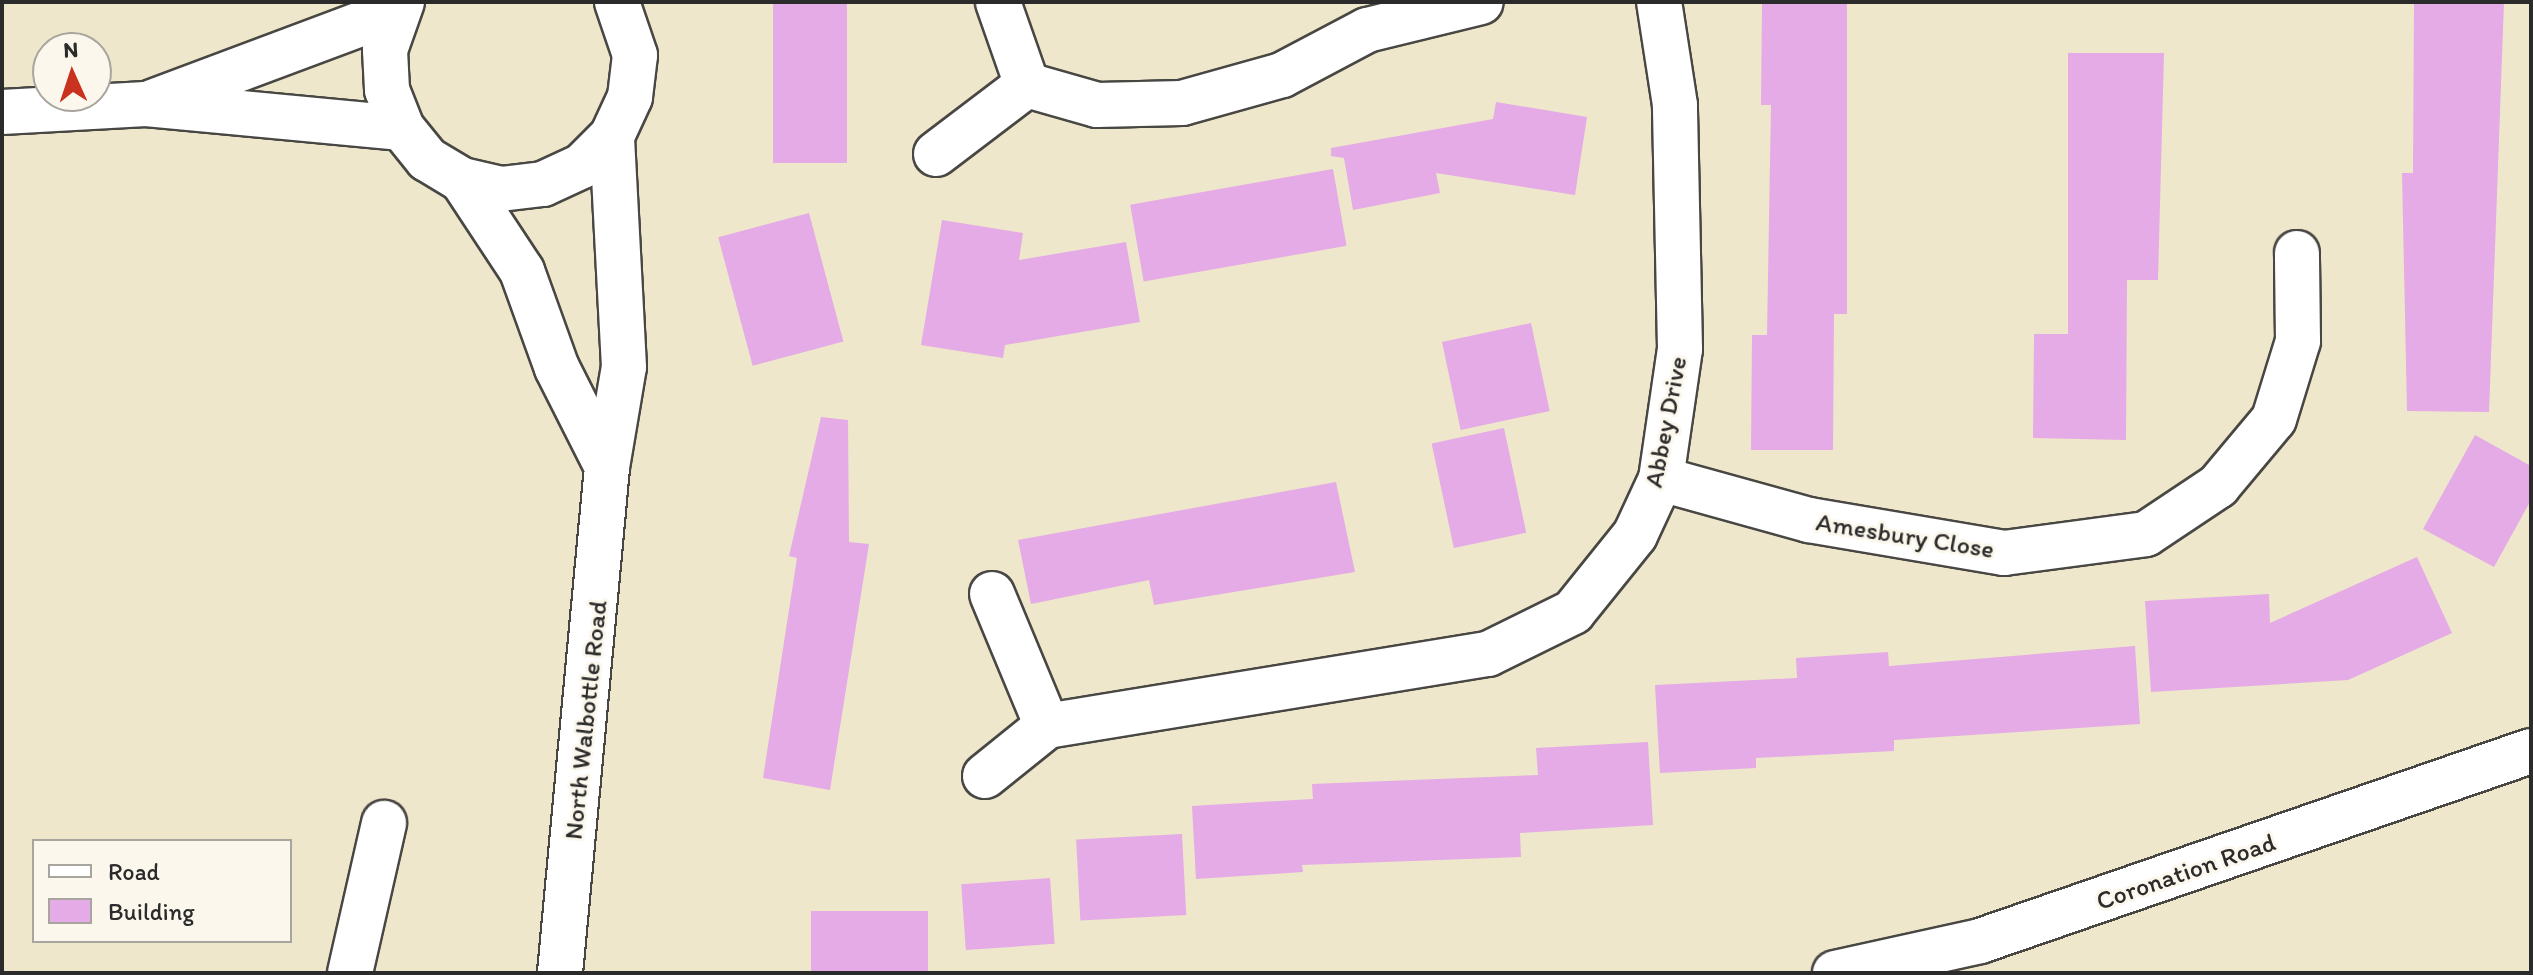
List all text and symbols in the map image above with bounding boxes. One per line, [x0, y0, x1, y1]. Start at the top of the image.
north arrow [32, 32, 112, 112]
text: N [63, 36, 79, 63]
street label: Abbey Drive [1638, 354, 1694, 490]
street label: Amesbury Close [1814, 507, 1996, 565]
street label: North Walbottle Road [558, 599, 614, 841]
street label: Coronation Road [2092, 827, 2280, 917]
legend [32, 839, 292, 943]
text: Road [108, 857, 160, 886]
text: Building [108, 897, 195, 926]

